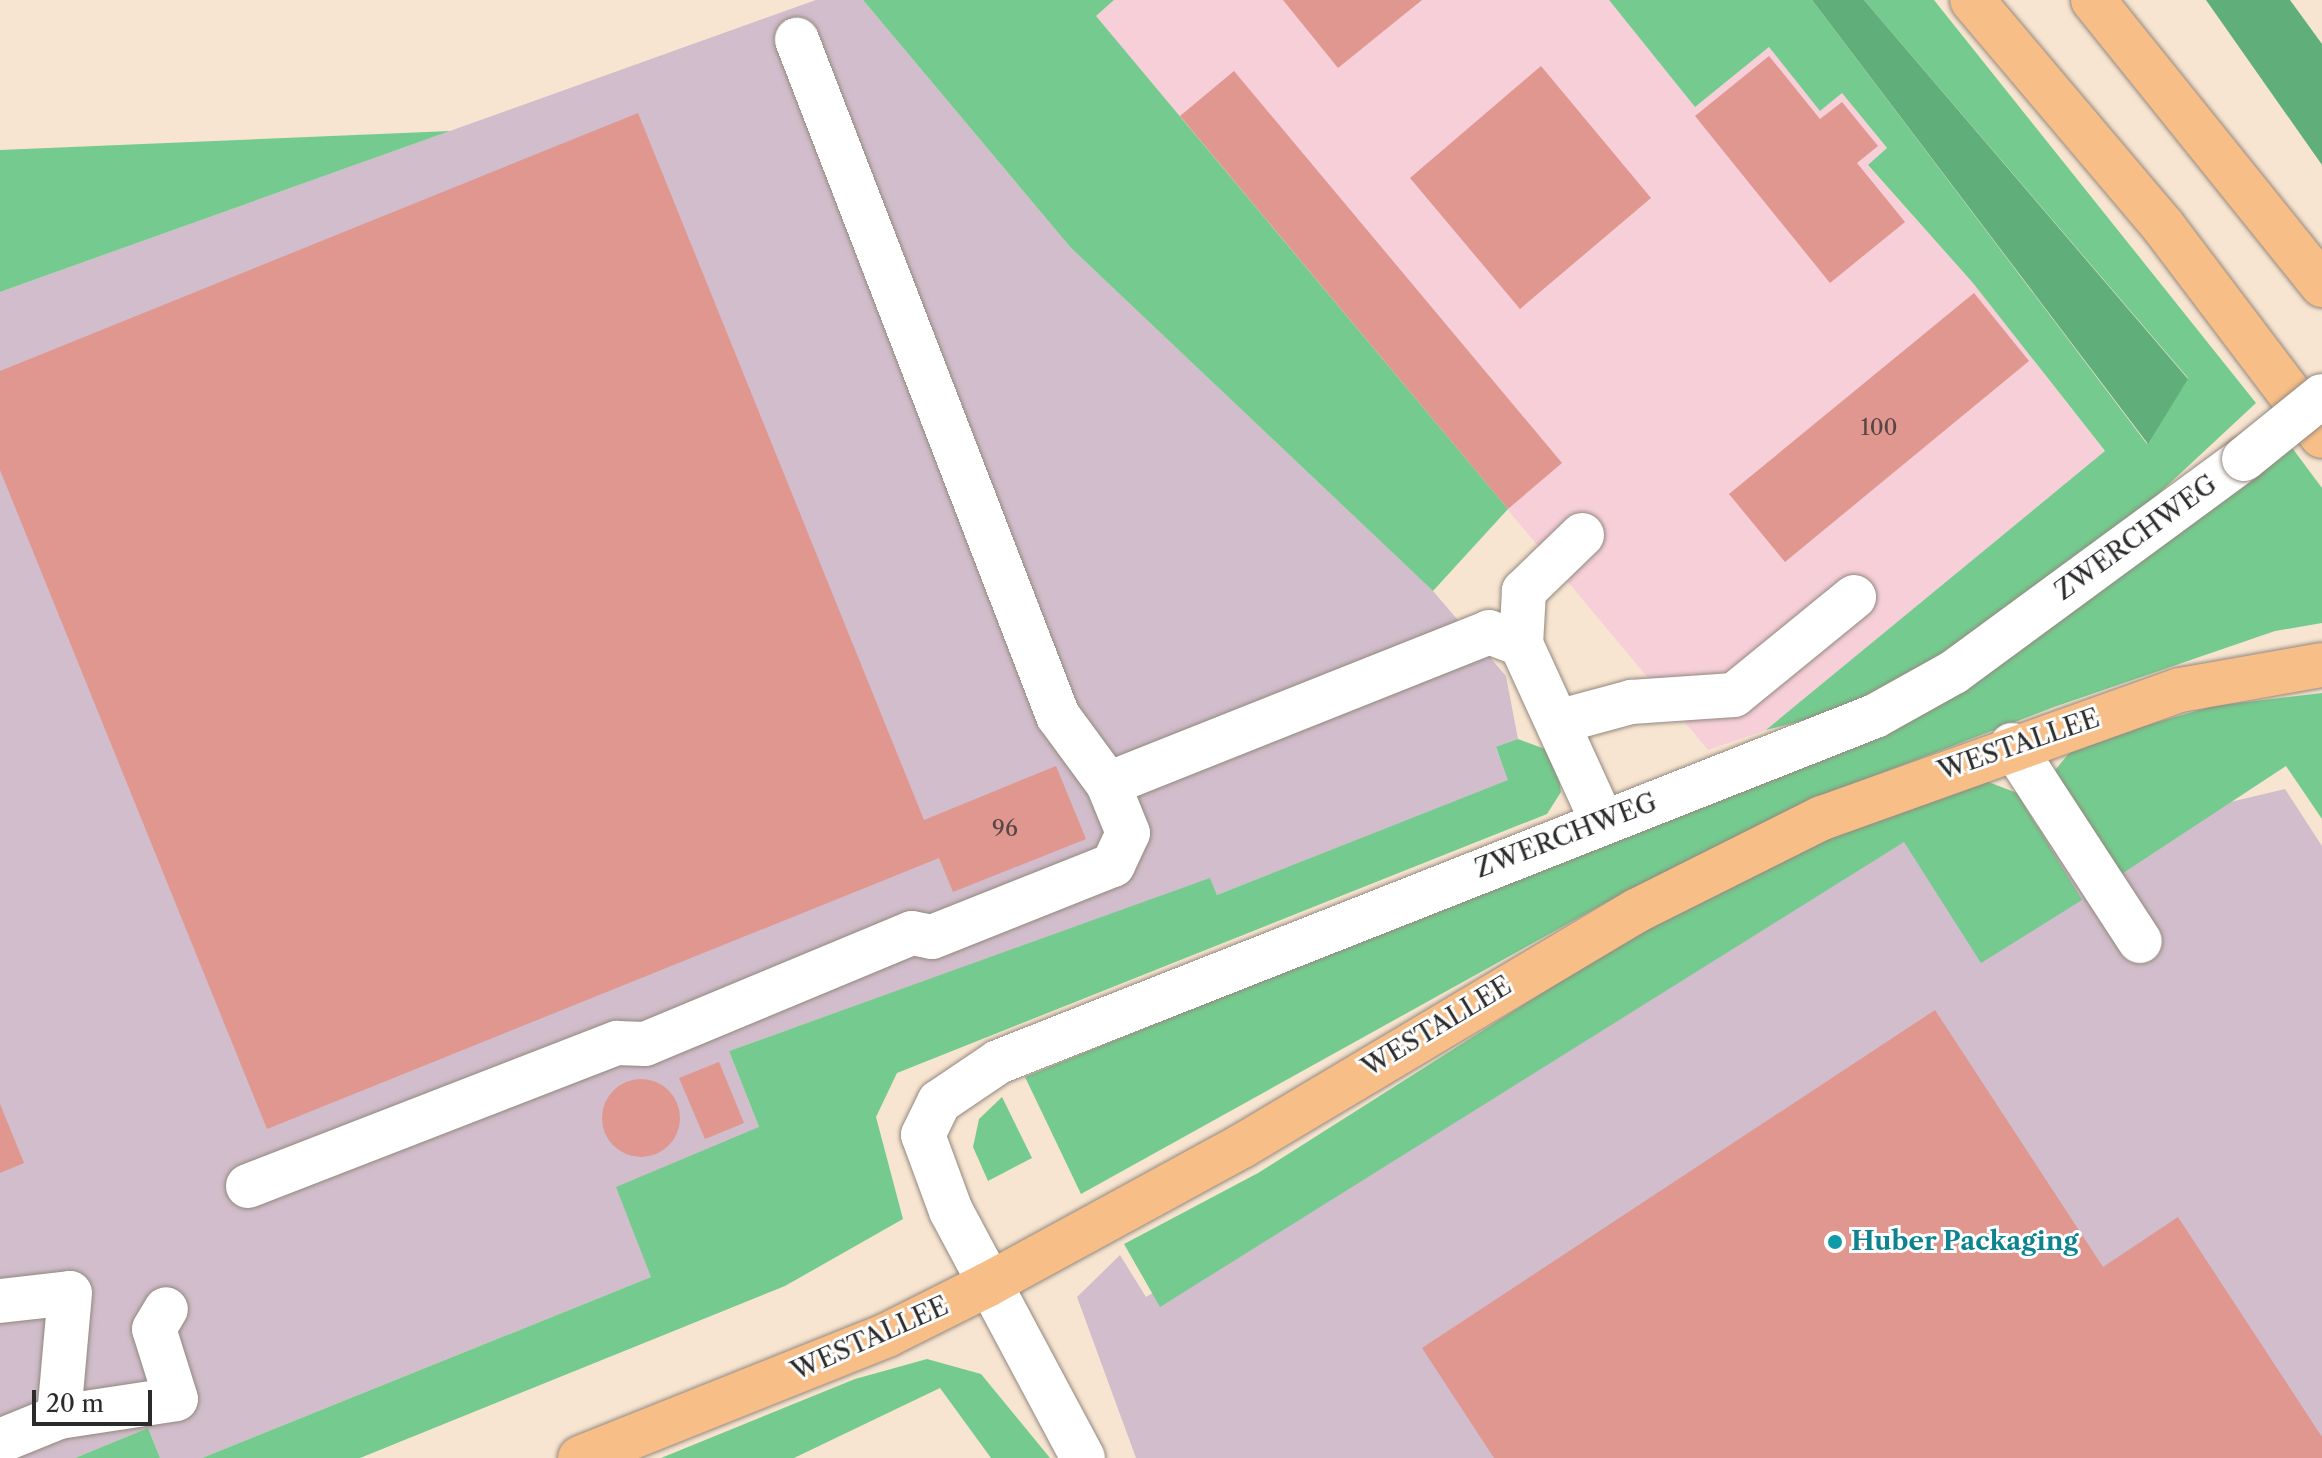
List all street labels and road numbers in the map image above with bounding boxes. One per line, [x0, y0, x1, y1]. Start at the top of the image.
street label: ZWERCHWEG [2049, 469, 2223, 607]
street label: WESTALLEE [1934, 703, 2104, 787]
street label: ZWERCHWEG [1471, 787, 1661, 885]
street label: WESTALLEE [1357, 970, 1517, 1084]
street label: WESTALLEE [787, 1290, 953, 1388]

